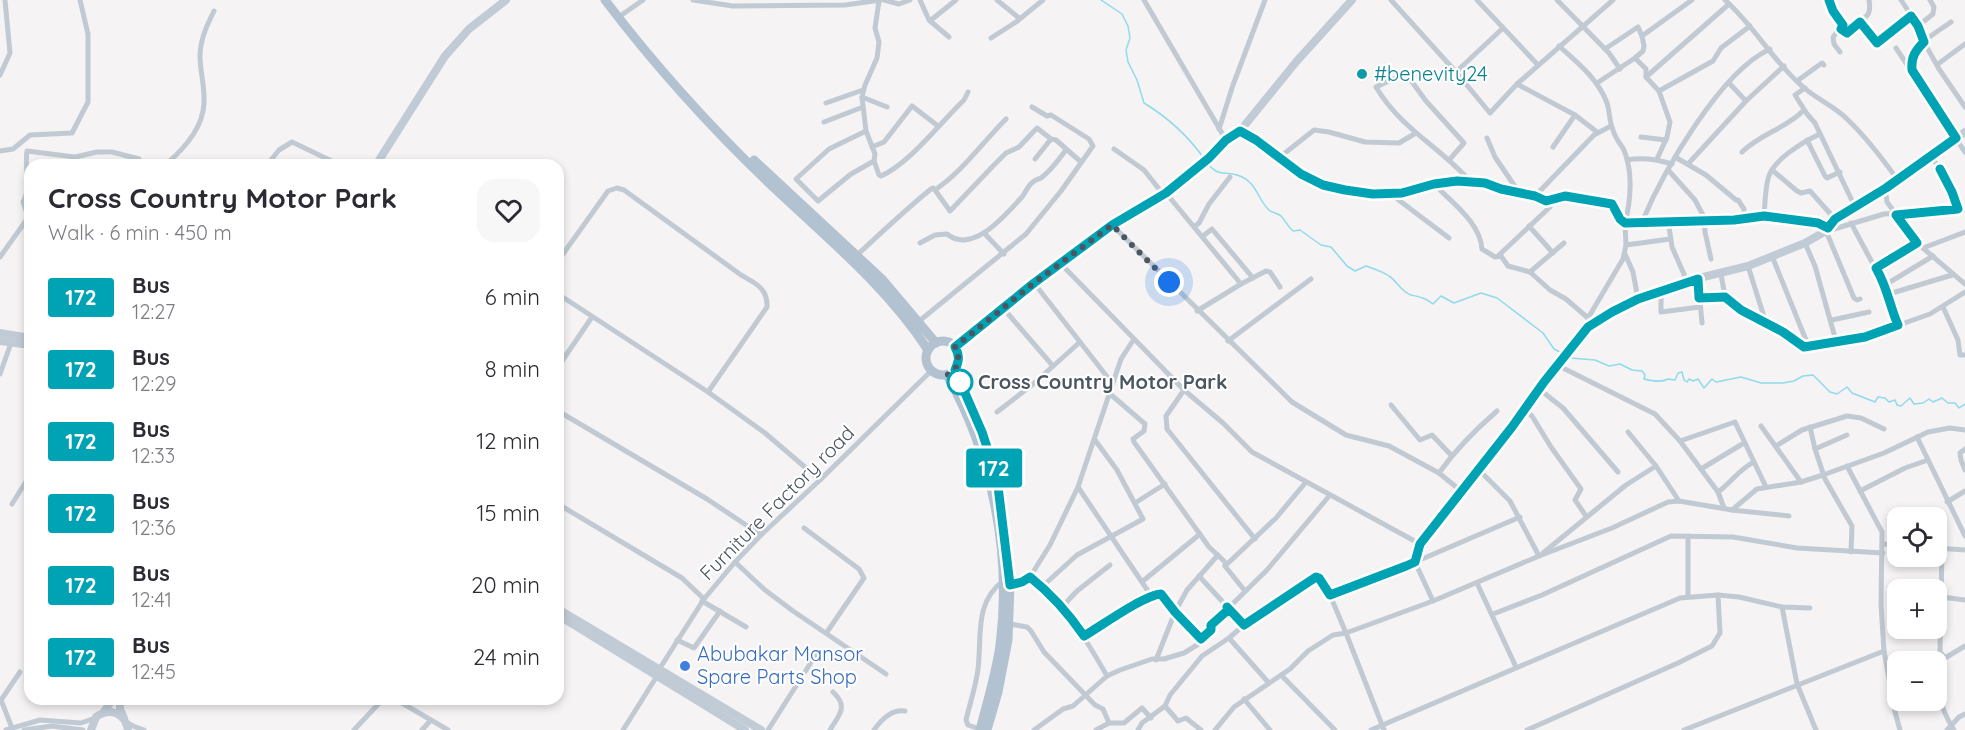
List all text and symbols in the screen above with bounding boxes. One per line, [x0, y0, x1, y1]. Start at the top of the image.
place label: #benevity24 [1374, 61, 1488, 86]
marker: #benevity24 [1355, 67, 1369, 81]
button: heart [477, 179, 540, 242]
text: Cross Country Motor Park [48, 180, 397, 215]
text: Walk · 6 min · 450 m [48, 220, 232, 245]
your location [1154, 267, 1184, 297]
text: Bus [132, 271, 170, 299]
text: 6 min [485, 283, 540, 311]
text: 172 [65, 284, 97, 310]
text: 12:27 [132, 299, 175, 324]
text: Bus [132, 343, 170, 371]
text: 8 min [485, 355, 540, 383]
text: 172 [65, 356, 97, 382]
marker: Cross Country Motor Park [947, 369, 973, 395]
place label: Cross Country Motor Park [978, 369, 1227, 394]
text: 12:29 [132, 371, 176, 396]
text: Bus [132, 415, 170, 443]
street label: Furniture Factory road [694, 420, 859, 585]
text: 12 min [476, 427, 540, 455]
text: 172 [65, 428, 97, 454]
text: 12:33 [132, 443, 175, 468]
line badge: 172 [960, 448, 1028, 488]
text: 172 [978, 455, 1010, 481]
text: Bus [132, 487, 170, 515]
text: 15 min [476, 499, 540, 527]
text: 172 [65, 500, 97, 526]
map controls [1887, 507, 1947, 711]
button: locate [1887, 507, 1947, 567]
text: 12:36 [132, 515, 175, 540]
text: Bus [132, 559, 170, 587]
text: 20 min [471, 571, 540, 599]
text: 172 [65, 572, 97, 598]
button: + [1887, 579, 1947, 639]
text: 12:41 [132, 587, 172, 612]
text: Bus [132, 631, 170, 659]
place label: Abubakar Mansor Spare Parts Shop [697, 641, 863, 689]
text: 24 min [473, 643, 540, 671]
text: 172 [65, 644, 97, 670]
button: − [1887, 651, 1947, 711]
text: 12:45 [132, 659, 176, 684]
marker: Abubakar Mansor Spare Parts Shop [678, 659, 692, 673]

